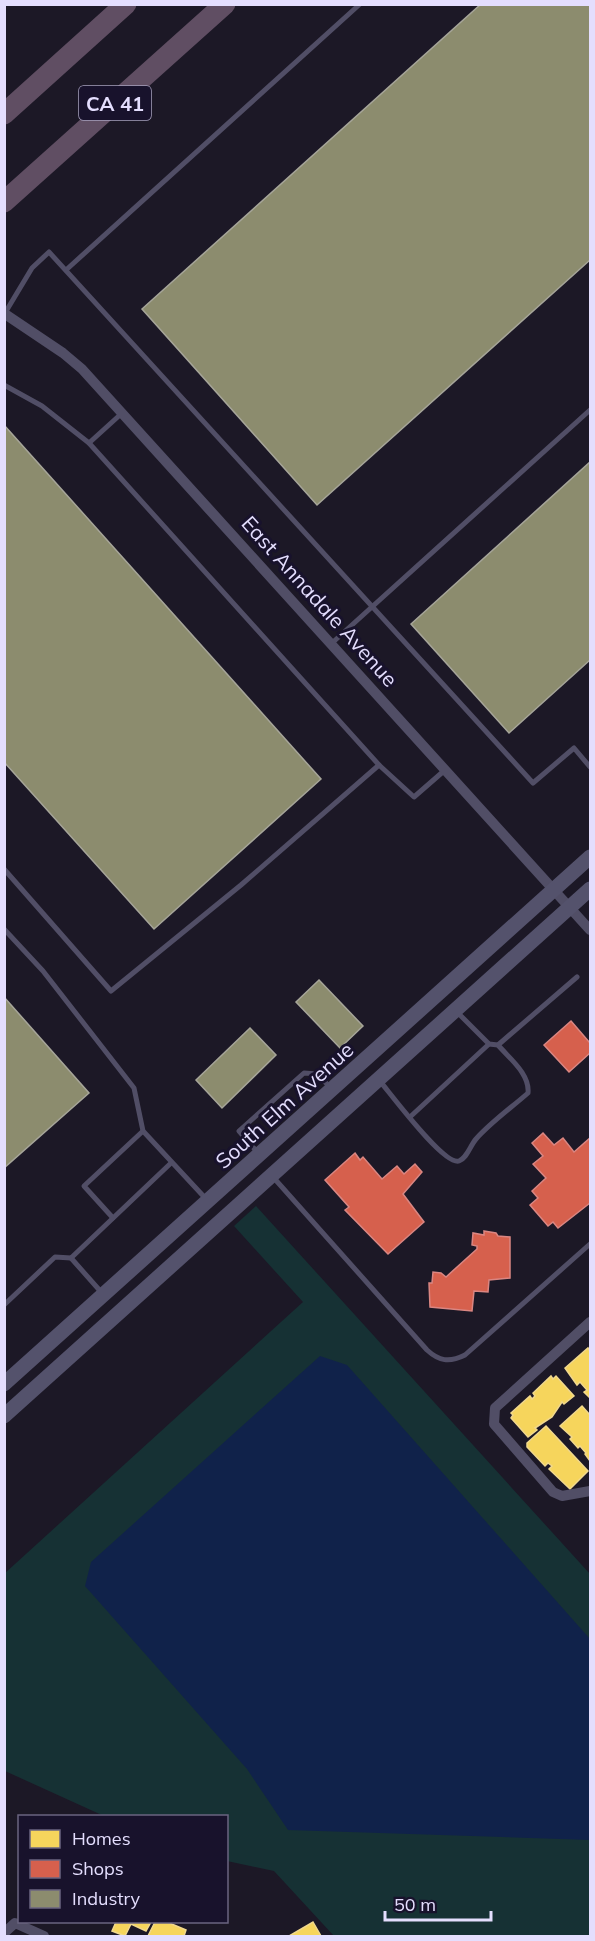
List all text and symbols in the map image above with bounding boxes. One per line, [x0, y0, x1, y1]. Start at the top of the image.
road number: CA 41 [79, 86, 151, 120]
street label: East Annadale Avenue [236, 510, 404, 692]
street label: South Elm Avenue [210, 1036, 358, 1174]
legend [18, 1815, 228, 1923]
text: Homes [72, 1827, 131, 1850]
text: Shops [72, 1857, 124, 1880]
scale bar [385, 1884, 492, 1922]
text: Industry [72, 1887, 141, 1910]
text: 50 m [394, 1893, 436, 1916]

